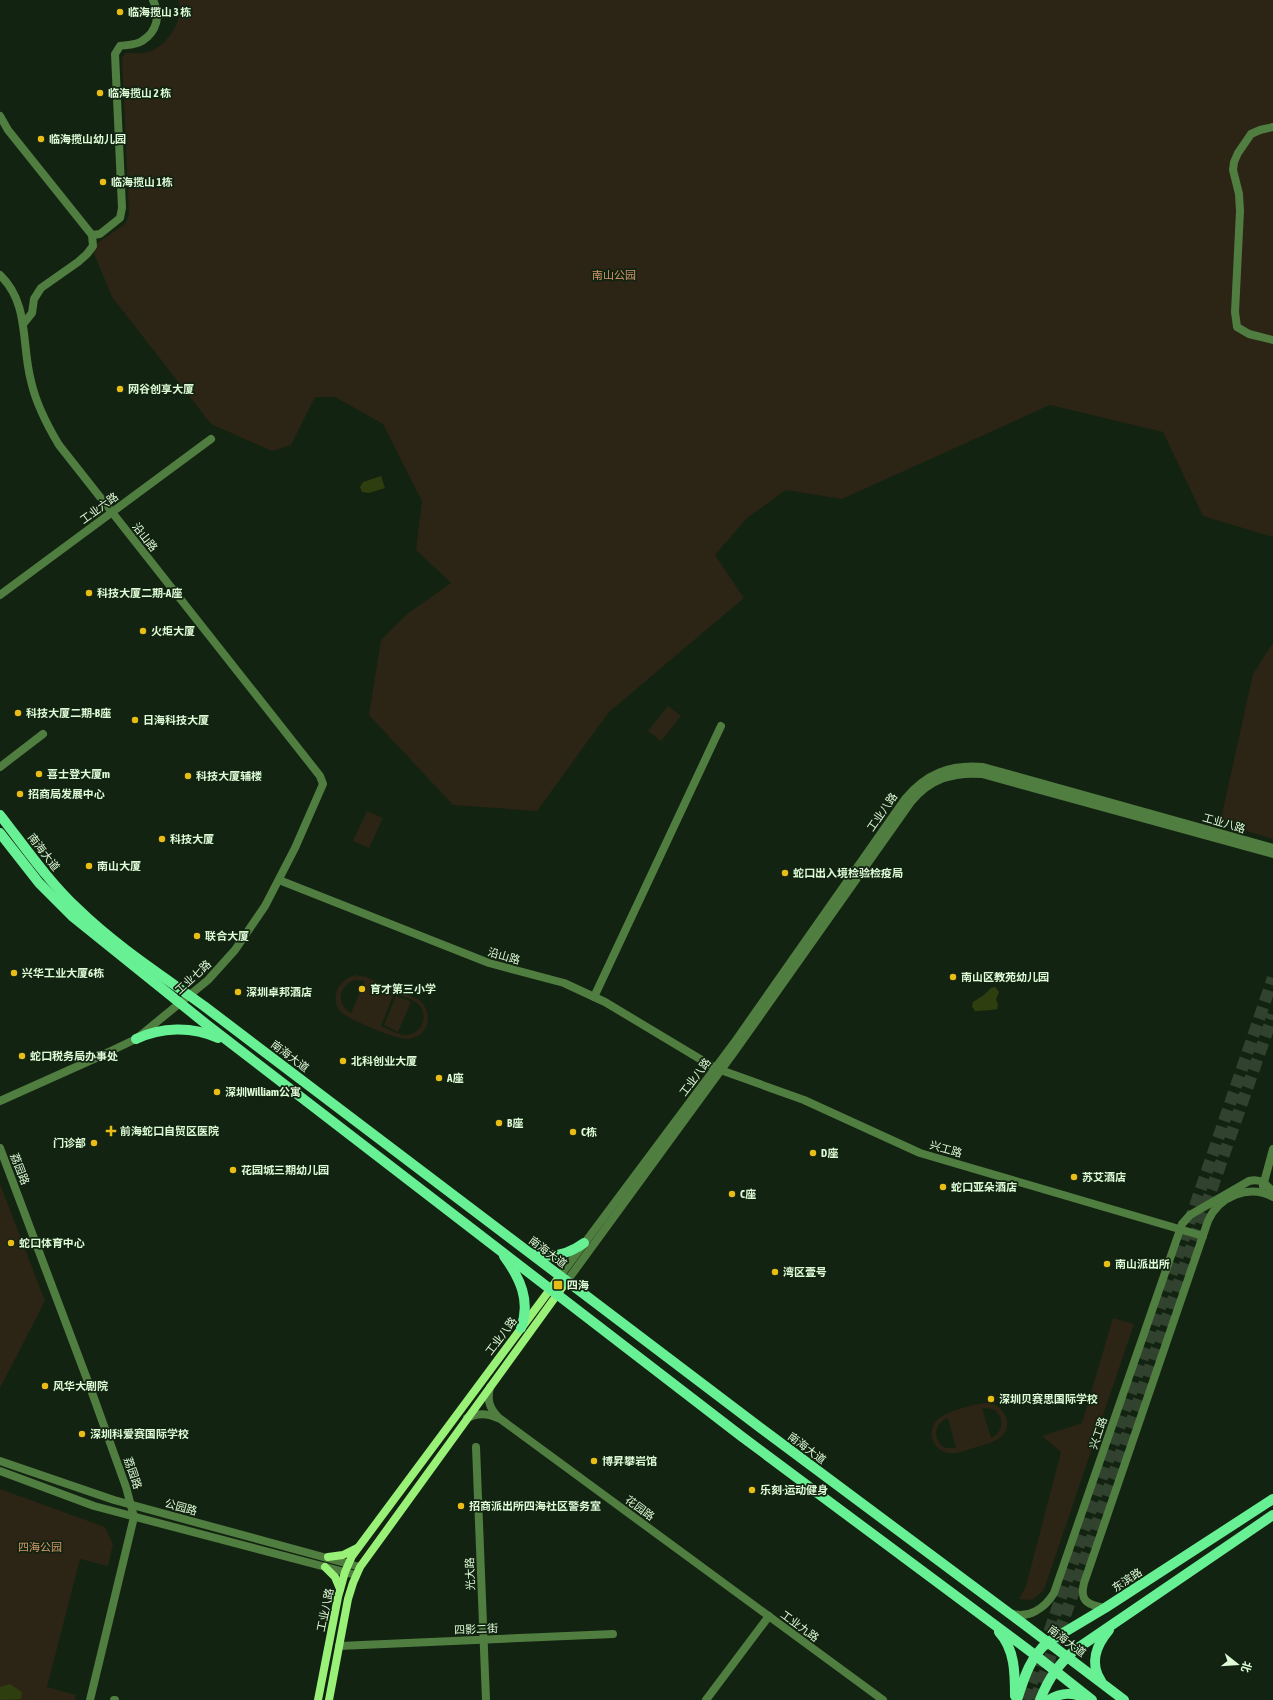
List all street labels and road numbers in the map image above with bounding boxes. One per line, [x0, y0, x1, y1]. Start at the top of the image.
street label: 工业六路 [78, 490, 120, 526]
street label: 沿山路 [130, 520, 160, 554]
street label: 工业八路 [864, 791, 900, 833]
street label: 工业八路 [1201, 811, 1247, 835]
street label: 南海大道 [26, 831, 62, 873]
street label: 沿山路 [486, 946, 522, 966]
street label: 工业七路 [173, 958, 213, 996]
street label: 南海大道 [269, 1038, 311, 1074]
street label: 工业八路 [677, 1056, 713, 1098]
street label: 兴工路 [928, 1139, 964, 1159]
street label: 荔园路 [8, 1151, 32, 1187]
street label: 南海大道 [527, 1234, 569, 1270]
street label: 工业八路 [483, 1315, 519, 1357]
street label: 兴工路 [1087, 1415, 1109, 1451]
street label: 南海大道 [786, 1430, 828, 1466]
street label: 荔园路 [122, 1455, 144, 1491]
street label: 花园路 [623, 1493, 657, 1523]
street label: 公园路 [164, 1497, 198, 1517]
street label: 光大路 [463, 1557, 477, 1591]
street label: 东滨路 [1110, 1566, 1144, 1594]
street label: 工业八路 [315, 1587, 335, 1633]
street label: 工业九路 [779, 1608, 821, 1644]
street label: 四影二街 [454, 1622, 498, 1636]
street label: 南海大道 [1046, 1623, 1088, 1659]

